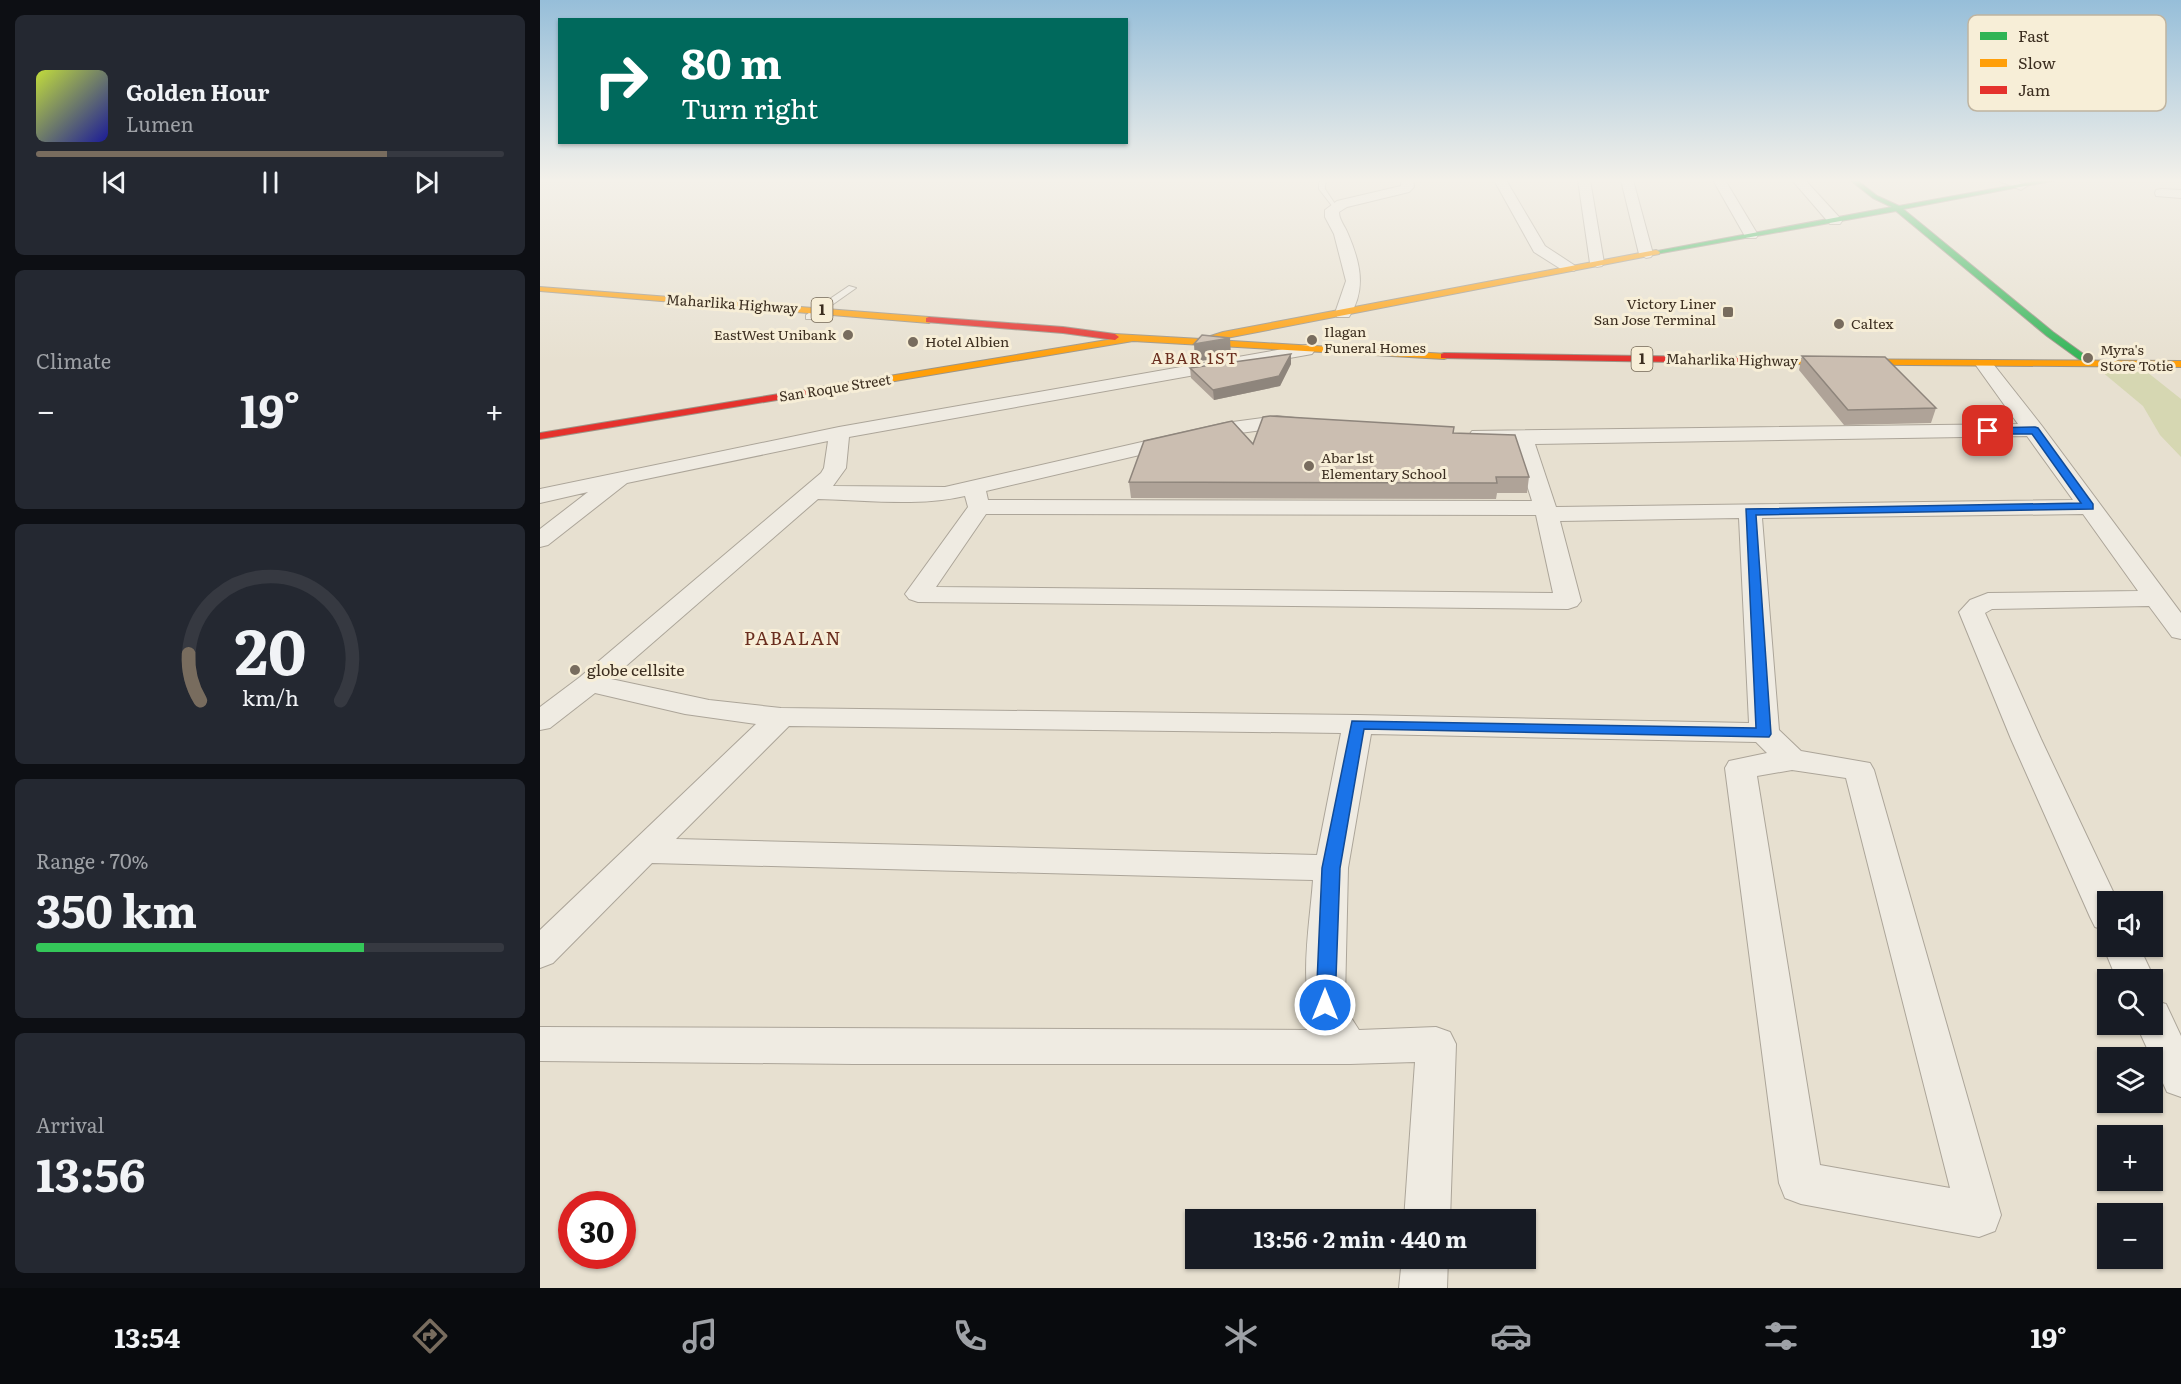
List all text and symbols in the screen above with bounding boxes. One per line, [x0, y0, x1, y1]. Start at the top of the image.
legend [1968, 15, 2166, 111]
text: Fast [2018, 23, 2050, 47]
text: 80 m [681, 30, 782, 92]
icon: right [582, 42, 660, 120]
text: Slow [2018, 50, 2056, 74]
text: Golden Hour [126, 75, 269, 108]
text: Jam [2018, 77, 2051, 101]
text: Turn right [681, 87, 818, 127]
text: Lumen [126, 108, 194, 138]
icon: previous [98, 166, 131, 199]
icon: pause [254, 166, 287, 199]
icon: next [410, 166, 443, 199]
street label: Maharlika Highway [665, 288, 800, 318]
place label: Victory Liner San Jose Terminal [1594, 293, 1716, 329]
road number: 1 [812, 298, 832, 322]
marker: Victory Liner San Jose Terminal [1721, 305, 1735, 319]
place label: Caltex [1851, 313, 1894, 333]
marker: Caltex [1832, 317, 1846, 331]
place label: Ilagan Funeral Homes [1324, 321, 1426, 357]
place label: EastWest Unibank [714, 324, 836, 344]
marker: EastWest Unibank [841, 328, 855, 342]
place label: Hotel Albien [925, 331, 1009, 351]
marker: Ilagan Funeral Homes [1305, 333, 1319, 347]
marker: Hotel Albien [906, 335, 920, 349]
place label: Myra's Store Totie [2100, 339, 2173, 375]
text: Climate [36, 345, 111, 375]
district label: ABAR 1ST [1151, 345, 1239, 369]
road number: 1 [1632, 347, 1652, 371]
street label: Maharlika Highway [1666, 348, 1799, 370]
marker: Myra's Store Totie [2081, 351, 2095, 365]
street label: San Roque Street [778, 368, 892, 406]
text: 19° [240, 375, 300, 442]
text: − [36, 384, 55, 433]
text: + [485, 384, 504, 433]
pin [1962, 405, 2013, 456]
icon: arrive [1971, 414, 2004, 447]
place label: Abar 1st Elementary School [1321, 447, 1447, 483]
marker: Abar 1st Elementary School [1302, 459, 1316, 473]
text: 20 [234, 602, 306, 694]
district label: PABALAN [744, 624, 842, 651]
place label: globe cellsite [587, 657, 685, 681]
marker: globe cellsite [568, 663, 582, 677]
text: km/h [241, 681, 299, 713]
text: Range · 70% [36, 845, 149, 875]
text: 350 km [36, 875, 197, 942]
map controls [2097, 891, 2163, 1269]
button: sound [2097, 891, 2163, 957]
button: search [2097, 969, 2163, 1035]
position arrow [1293, 973, 1357, 1037]
button: layers [2097, 1047, 2163, 1113]
text: Arrival [36, 1109, 104, 1139]
button: + [2097, 1125, 2163, 1191]
text: 13:56 [36, 1139, 145, 1206]
speed limit sign: 30 [558, 1191, 636, 1269]
button: − [2097, 1203, 2163, 1269]
text: 13:56 · 2 min · 440 m [1254, 1222, 1467, 1255]
icon: directions [409, 1315, 451, 1357]
icon: music [679, 1315, 721, 1357]
icon: phone [949, 1315, 991, 1357]
icon: climate [1220, 1315, 1262, 1357]
icon: car [1490, 1315, 1532, 1357]
icon: filters [1760, 1315, 1802, 1357]
text: 13:54 [114, 1316, 180, 1356]
text: 19° [2031, 1316, 2067, 1356]

